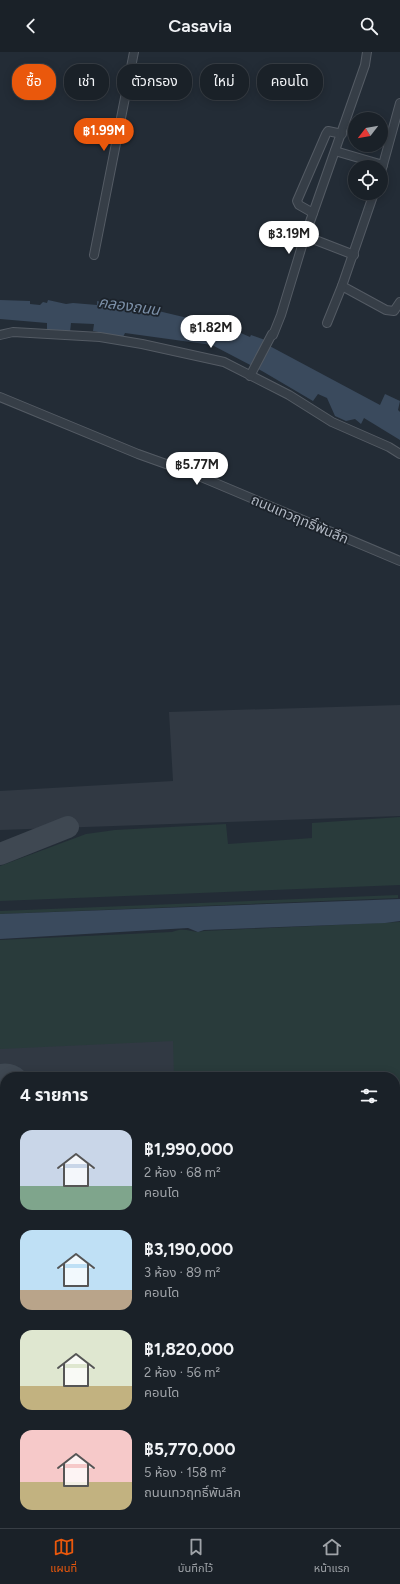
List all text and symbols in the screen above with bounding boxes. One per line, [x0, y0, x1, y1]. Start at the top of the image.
icon: back [20, 15, 42, 37]
text: Casavia [168, 15, 232, 37]
icon: search [358, 15, 380, 37]
chip: ซื้อ [12, 64, 56, 100]
chip: เช่า [64, 64, 109, 100]
chip: ตัวกรอง [117, 64, 192, 100]
chip: ใหม่ [200, 64, 249, 100]
chip: คอนโด [257, 64, 323, 100]
north arrow [348, 112, 388, 152]
map controls [348, 112, 388, 200]
pin: ฿1.99M [71, 118, 137, 152]
text: ฿1.99M [83, 123, 125, 138]
button: locate [348, 160, 388, 200]
pin: ฿3.19M [256, 221, 322, 255]
text: ฿3.19M [268, 226, 310, 241]
water label: คลองถนน [97, 293, 162, 319]
pin: ฿1.82M [178, 315, 244, 349]
text: ฿1.82M [190, 320, 232, 335]
pin: ฿5.77M [164, 452, 230, 486]
text: ฿5.77M [175, 457, 219, 472]
street label: ถนนเทวฤทธิ์พันลึก [248, 491, 351, 548]
text: 4 รายการ [20, 1085, 88, 1105]
icon: filters [358, 1085, 380, 1107]
text: ฿1,990,000 [144, 1139, 234, 1159]
icon: home [52, 1146, 100, 1194]
text: 2 ห้อง · 68 m² [144, 1165, 221, 1180]
text: คอนโด [144, 1185, 179, 1200]
text: ฿3,190,000 [144, 1239, 233, 1259]
icon: home [52, 1246, 100, 1294]
text: 3 ห้อง · 89 m² [144, 1265, 220, 1280]
text: คอนโด [144, 1285, 179, 1300]
text: ฿1,820,000 [144, 1339, 234, 1359]
icon: home [52, 1346, 100, 1394]
text: 2 ห้อง · 56 m² [144, 1365, 220, 1380]
text: คอนโด [144, 1385, 179, 1400]
text: ฿5,770,000 [144, 1439, 235, 1459]
icon: home [52, 1446, 100, 1494]
text: 5 ห้อง · 158 m² [144, 1465, 226, 1480]
text: ถนนเทวฤทธิ์พันลึก [144, 1485, 241, 1500]
tab: แผนที่ [50, 1536, 77, 1577]
tab: บันทึกไว้ [178, 1536, 213, 1577]
tab: หน้าแรก [314, 1536, 350, 1577]

